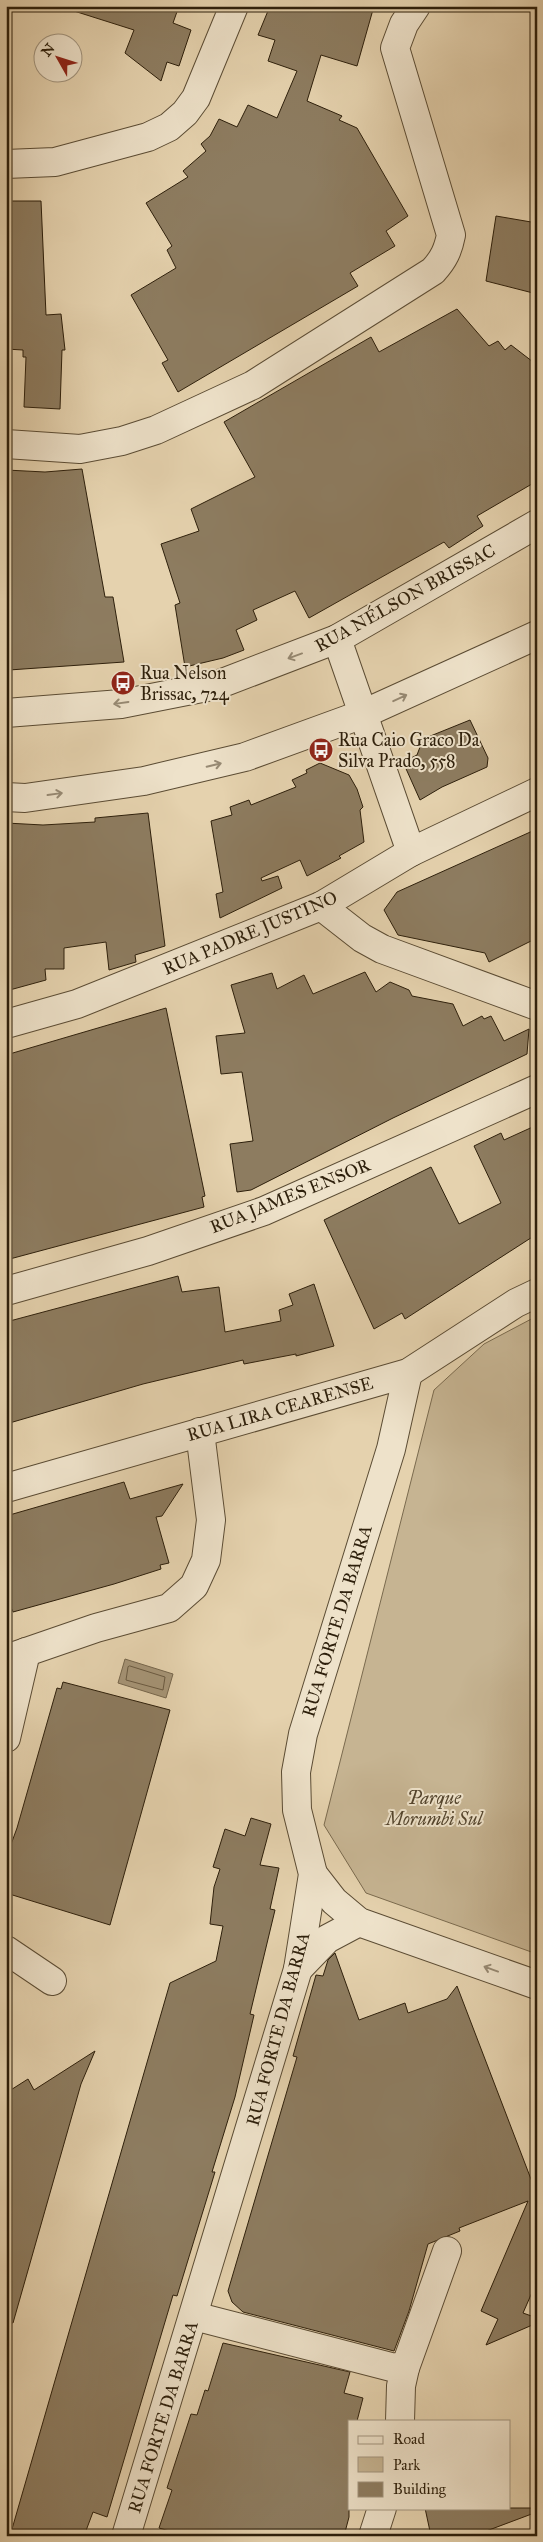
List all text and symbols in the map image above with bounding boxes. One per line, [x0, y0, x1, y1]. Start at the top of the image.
north arrow [32, 32, 82, 82]
text: N [38, 40, 59, 60]
street label: RUA NÉLSON BRISSAC [310, 537, 499, 657]
one-way arrow [287, 652, 303, 661]
place label: Rua Nelson Brissac, 724 [140, 662, 230, 705]
bus stop icon: Rua Nelson Brissac, 724 [110, 670, 136, 696]
one-way arrow [392, 692, 407, 702]
one-way arrow [114, 698, 130, 708]
place label: Rua Caio Graco Da Silva Prado, 558 [338, 729, 480, 772]
bus stop icon: Rua Caio Graco Da Silva Prado, 558 [308, 737, 334, 763]
one-way arrow [206, 760, 222, 769]
one-way arrow [46, 789, 62, 799]
street label: RUA PADRE JUSTINO [159, 886, 341, 981]
street label: RUA JAMES ENSOR [207, 1153, 375, 1239]
street label: RUA LIRA CEARENSE [184, 1372, 376, 1446]
street label: RUA FORTE DA BARRA [297, 1522, 377, 1720]
park label: Parque Morumbi Sul [384, 1787, 484, 1830]
street label: RUA FORTE DA BARRA [242, 1930, 314, 2128]
one-way arrow [484, 1964, 499, 1973]
street label: RUA FORTE DA BARRA [123, 2318, 203, 2516]
legend [348, 2420, 510, 2510]
text: Road [393, 2430, 425, 2448]
text: Park [393, 2456, 420, 2474]
text: Building [393, 2480, 447, 2498]

